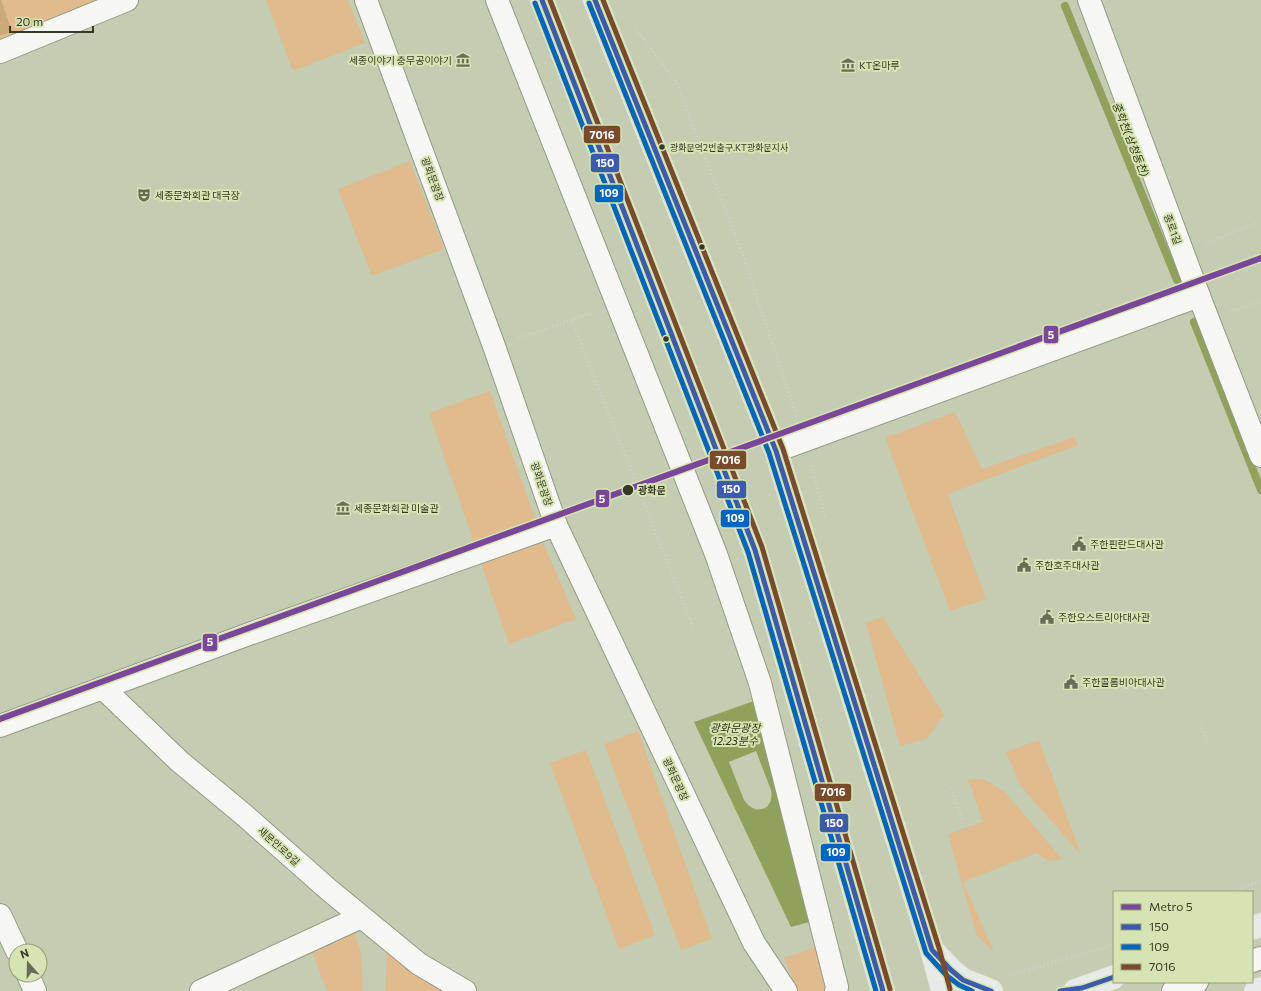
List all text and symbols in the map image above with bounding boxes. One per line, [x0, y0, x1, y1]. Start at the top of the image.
scale bar [10, 8, 93, 34]
text: 20 m [16, 14, 43, 28]
museum icon: 세종이야기 충무공이야기 [455, 52, 471, 68]
place label: 세종이야기 충무공이야기 [349, 54, 452, 66]
museum icon: KT온마루 [840, 57, 856, 73]
place label: KT온마루 [859, 59, 900, 71]
water label: 중학천(삼청동천) [1110, 100, 1152, 178]
line badge: 7016 [583, 125, 621, 144]
text: 7016 [589, 128, 615, 141]
marker: 광화문역2번출구.KT광화문지사 [657, 142, 667, 152]
place label: 광화문역2번출구.KT광화문지사 [670, 142, 788, 153]
line badge: 150 [590, 153, 620, 173]
street label: 광화문광장 [419, 155, 447, 203]
text: 150 [596, 156, 614, 169]
line badge: 109 [594, 184, 624, 203]
text: 109 [599, 186, 619, 199]
theatre icon: 세종문화회관 대극장 [136, 187, 152, 203]
place label: 세종문화회관 대극장 [155, 189, 240, 201]
street label: 종로1길 [1162, 212, 1184, 246]
unlabelled marker [697, 242, 707, 252]
line badge: 5 [1043, 325, 1059, 344]
text: 5 [1048, 328, 1054, 341]
unlabelled marker [661, 334, 671, 344]
line badge: 7016 [709, 450, 747, 470]
text: 7016 [715, 453, 741, 466]
street label: 광화문광장 [529, 460, 555, 508]
line badge: 150 [716, 480, 747, 499]
text: 150 [722, 482, 740, 495]
marker: 광화문 [621, 483, 635, 497]
place label: 광화문 [638, 484, 666, 496]
line badge: 5 [595, 489, 610, 508]
text: 5 [599, 492, 605, 505]
museum icon: 세종문화회관 미술관 [335, 500, 351, 516]
place label: 세종문화회관 미술관 [354, 502, 440, 514]
line badge: 109 [720, 509, 750, 528]
text: 109 [725, 511, 745, 524]
public building icon: 주한핀란드대사관 [1071, 536, 1087, 552]
place label: 주한핀란드대사관 [1090, 538, 1164, 550]
public building icon: 주한호주대사관 [1016, 557, 1032, 573]
place label: 주한호주대사관 [1035, 559, 1100, 571]
public building icon: 주한오스트리아대사관 [1039, 609, 1055, 625]
place label: 주한오스트리아대사관 [1058, 611, 1151, 623]
line badge: 5 [202, 633, 218, 652]
text: 5 [207, 635, 213, 648]
public building icon: 주한콜롬비아대사관 [1063, 674, 1079, 690]
place label: 주한콜롬비아대사관 [1082, 676, 1166, 688]
water label: 광화문광장 12.23분수 [710, 721, 762, 747]
street label: 광화문광장 [661, 756, 691, 802]
line badge: 7016 [814, 783, 852, 802]
text: 7016 [820, 785, 846, 798]
line badge: 150 [819, 813, 849, 833]
text: 150 [825, 816, 843, 829]
street label: 새문안로9길 [256, 824, 302, 868]
line badge: 109 [820, 843, 851, 862]
text: 109 [826, 845, 846, 858]
legend [1113, 891, 1253, 983]
text: Metro 5 [1149, 899, 1193, 913]
text: 150 [1149, 919, 1169, 933]
text: 109 [1149, 939, 1169, 953]
north arrow [8, 943, 48, 983]
text: N [18, 946, 31, 961]
text: 7016 [1149, 959, 1176, 973]

